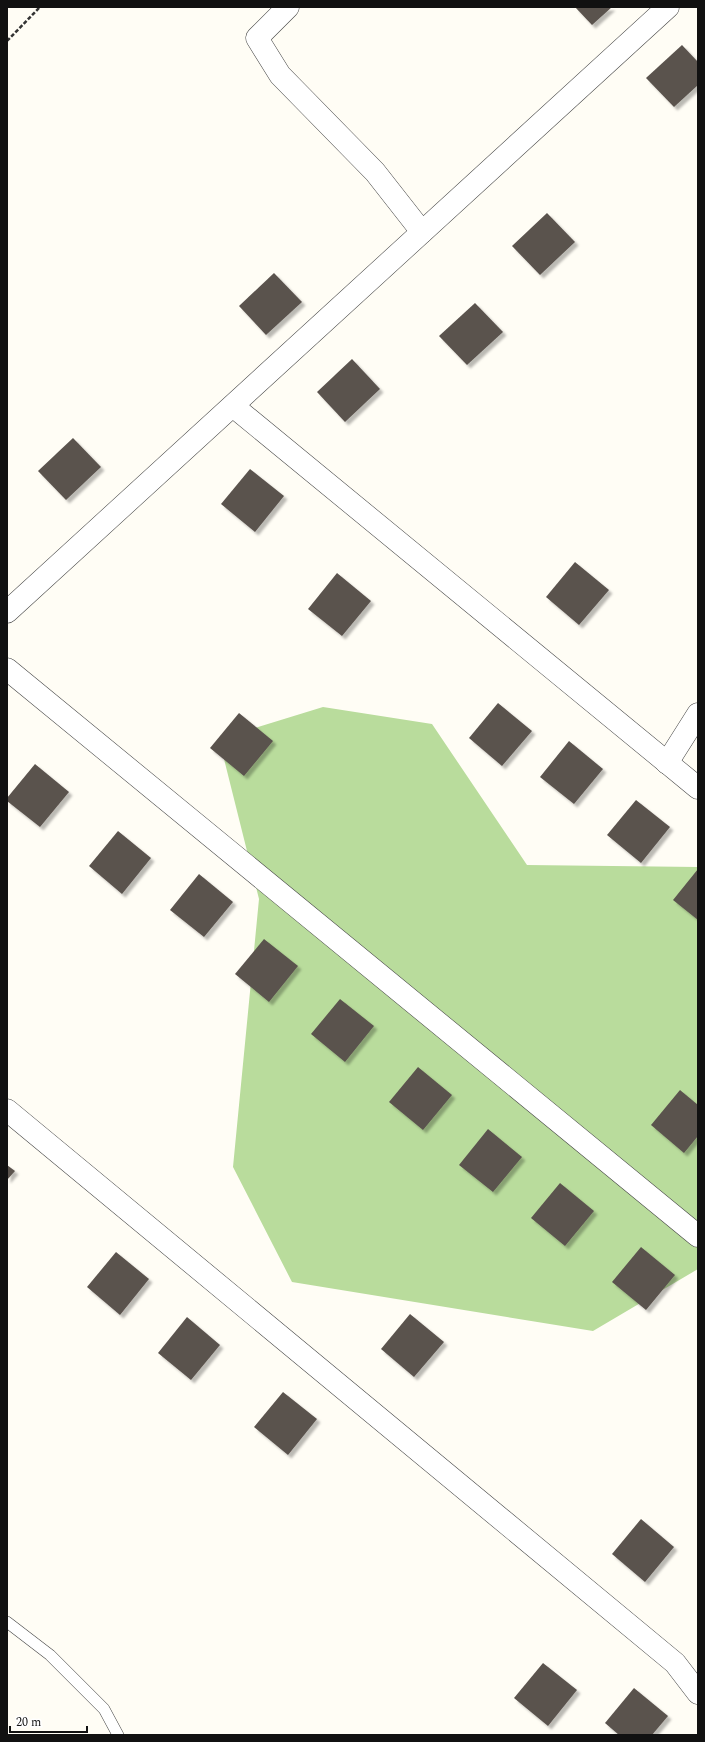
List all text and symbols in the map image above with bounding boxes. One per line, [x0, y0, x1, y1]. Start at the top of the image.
scale bar [10, 1708, 87, 1734]
text: 20 m [16, 1713, 41, 1732]

